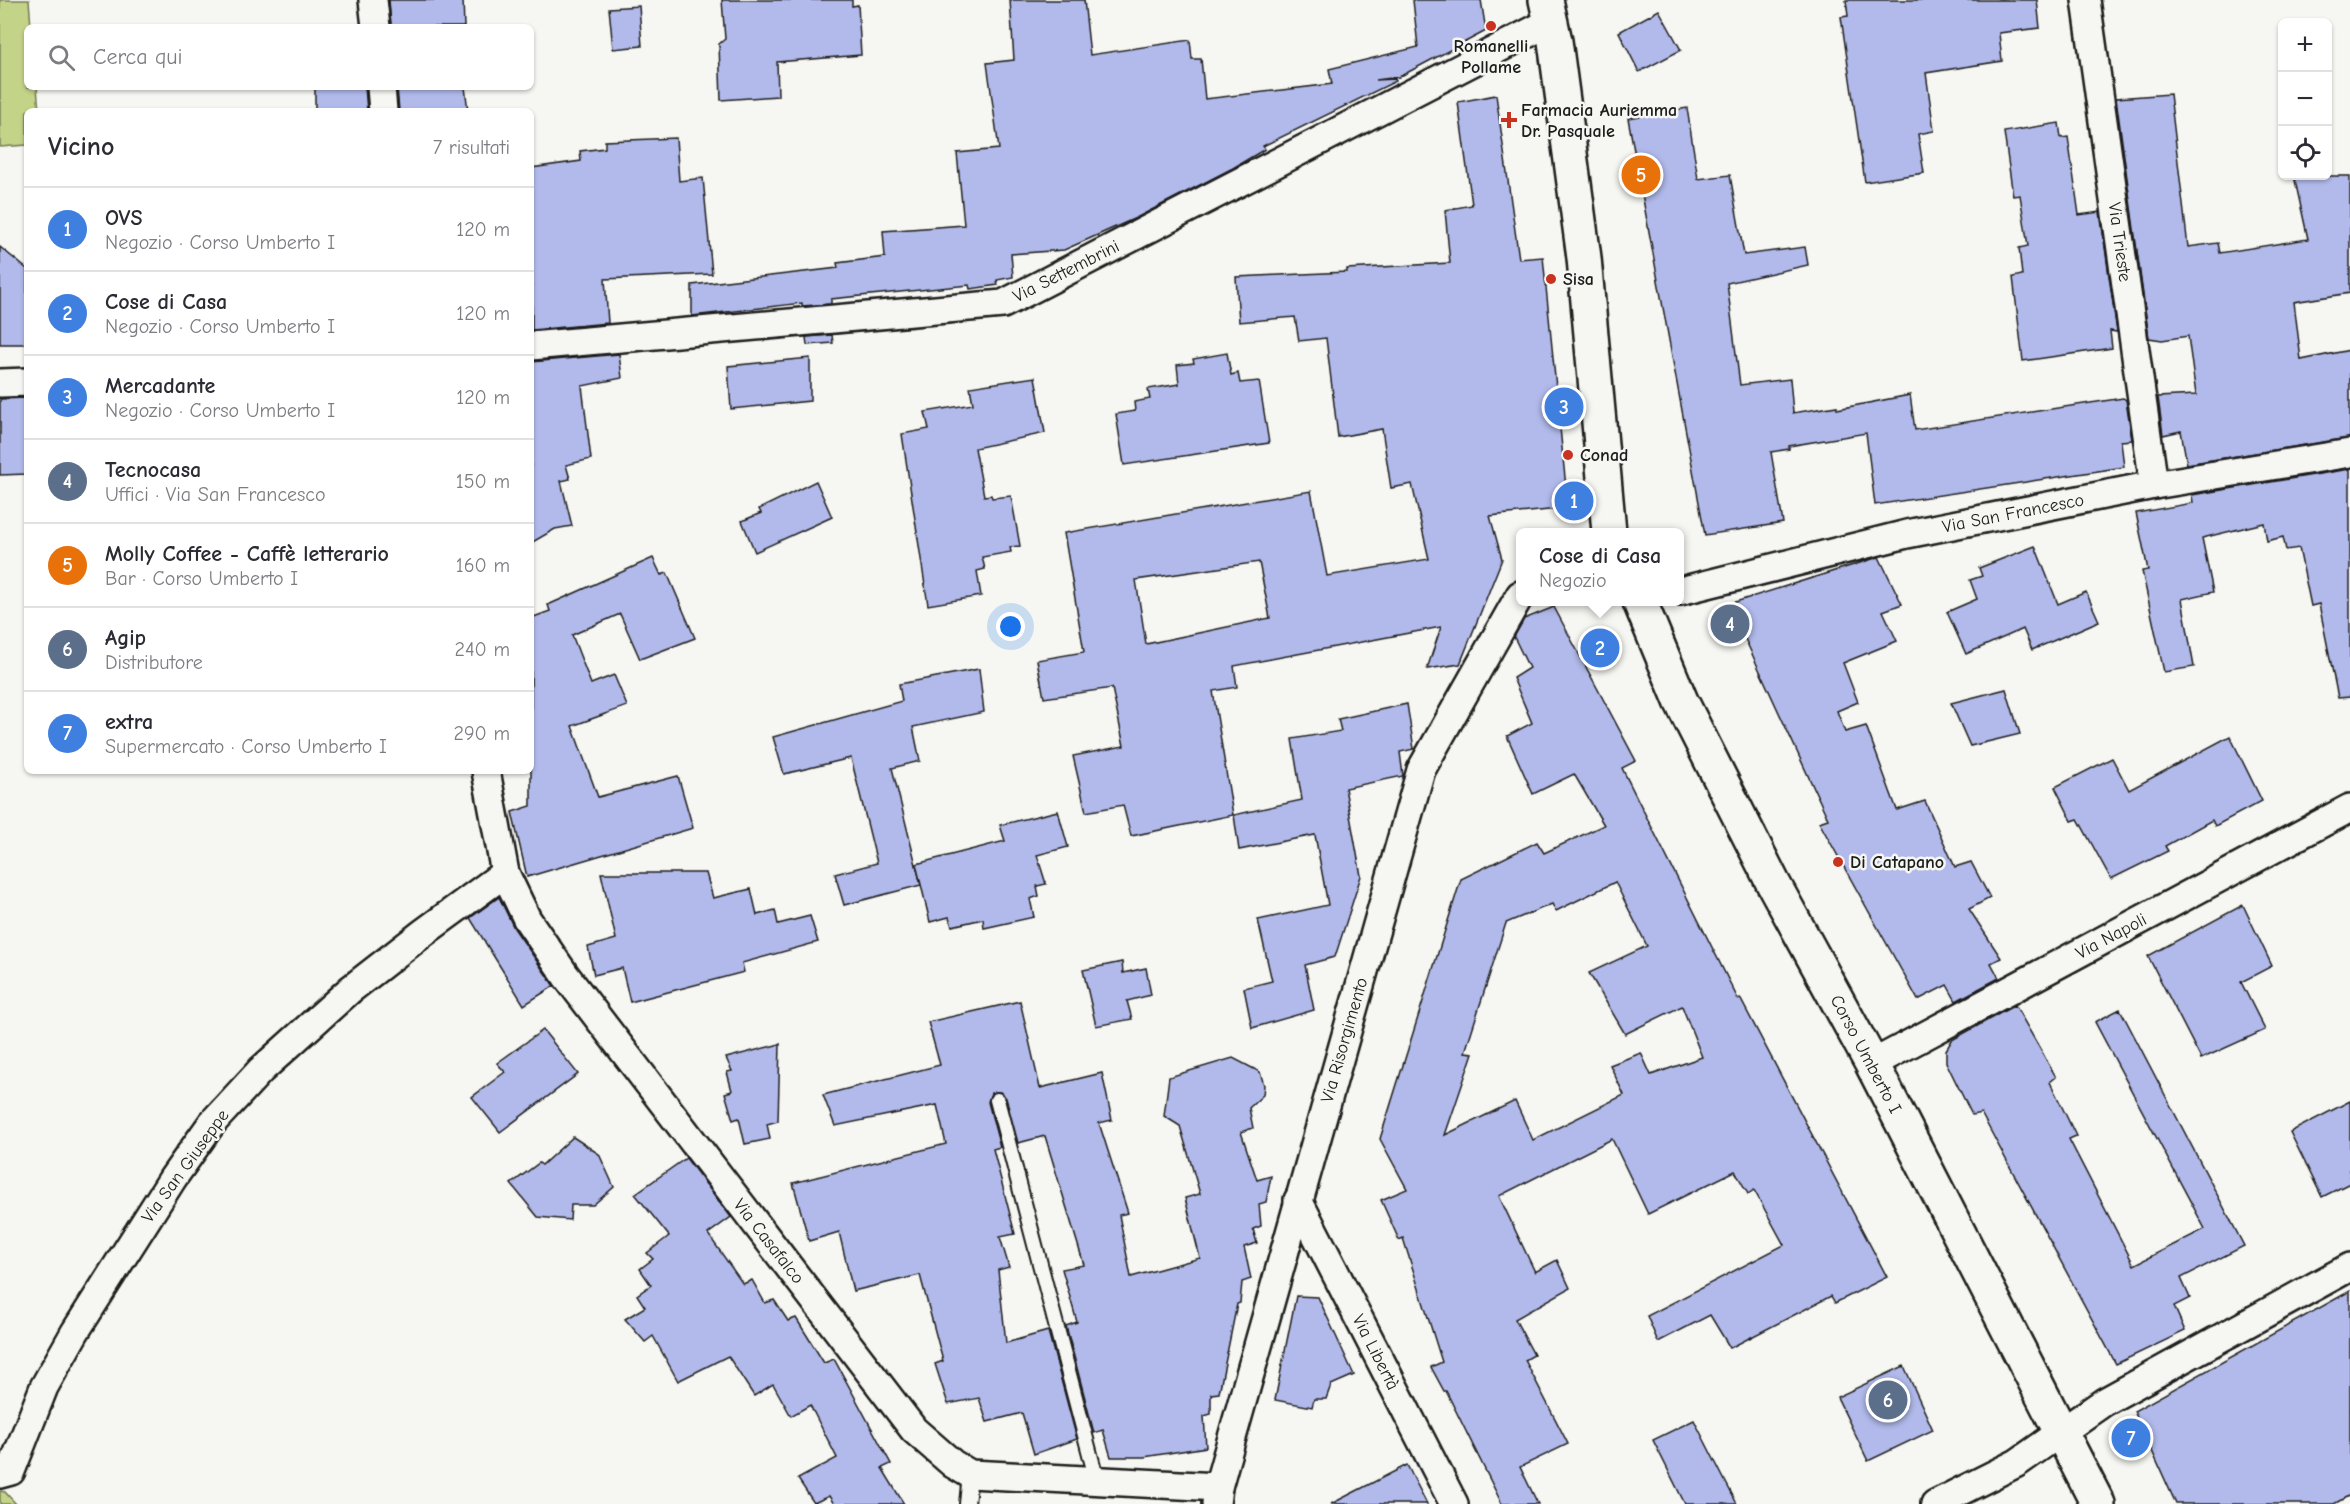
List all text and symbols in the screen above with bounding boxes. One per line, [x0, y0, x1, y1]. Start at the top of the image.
map controls [2278, 18, 2332, 180]
button: + [2278, 18, 2332, 72]
marker: Romanelli Pollame [1484, 19, 1498, 33]
search box [24, 24, 534, 90]
place label: Romanelli Pollame [1454, 36, 1528, 78]
icon: search [45, 41, 78, 74]
text: Cerca qui [93, 44, 183, 70]
button: − [2278, 72, 2332, 126]
place label: Farmacia Auriemma Dr. Pasquale [1521, 100, 1677, 142]
marker: Farmacia Auriemma Dr. Pasquale [1502, 113, 1516, 127]
button: locate [2278, 126, 2332, 180]
text: Vicino [48, 132, 114, 162]
text: 7 risultati [433, 136, 510, 159]
pin: 5 [1622, 152, 1660, 198]
street label: Via Trieste [2104, 201, 2135, 283]
text: OVS [105, 205, 142, 231]
text: 1 [64, 218, 71, 241]
text: 120 m [456, 218, 510, 241]
text: Negozio · Corso Umberto I [105, 231, 335, 254]
street label: Via Settembrini [1010, 236, 1123, 307]
place label: Sisa [1563, 269, 1594, 290]
marker: Sisa [1544, 272, 1558, 286]
text: Cose di Casa [105, 289, 227, 315]
text: 2 [63, 302, 72, 325]
text: 120 m [456, 302, 510, 325]
text: Negozio · Corso Umberto I [105, 315, 335, 338]
text: Mercadante [105, 373, 215, 399]
pin: 3 [1544, 384, 1584, 430]
text: 3 [63, 386, 72, 409]
text: 120 m [456, 386, 510, 409]
text: Negozio · Corso Umberto I [105, 399, 335, 422]
place label: Conad [1580, 445, 1628, 466]
marker: Conad [1561, 448, 1575, 462]
text: Tecnocasa [105, 457, 201, 483]
text: 4 [63, 470, 72, 493]
text: 150 m [456, 470, 510, 493]
pin: 1 [1554, 478, 1594, 524]
text: Uffici · Via San Francesco [105, 483, 326, 506]
street label: Via San Francesco [1940, 489, 2086, 538]
popup [1516, 528, 1684, 606]
text: Molly Coffee - Caffè letterario [105, 541, 389, 567]
text: Cose di Casa [1539, 543, 1661, 569]
text: 5 [62, 554, 73, 577]
text: 160 m [456, 554, 510, 577]
text: Bar · Corso Umberto I [105, 567, 298, 590]
text: Negozio [1539, 569, 1607, 592]
pin: 4 [1710, 602, 1750, 646]
your location [996, 612, 1025, 641]
text: Agip [105, 625, 146, 651]
pin: 2 [1580, 626, 1620, 670]
text: 6 [62, 638, 73, 661]
text: 240 m [455, 638, 510, 661]
text: Distributore [105, 651, 203, 674]
text: extra [105, 709, 153, 735]
text: 7 [63, 722, 72, 745]
text: 290 m [454, 722, 510, 745]
text: Supermercato · Corso Umberto I [105, 735, 387, 758]
place label: Di Catapano [1850, 852, 1944, 873]
marker: Di Catapano [1831, 855, 1845, 869]
street label: Via Napoli [2072, 909, 2150, 964]
street label: Via Risorgimento [1317, 975, 1372, 1105]
street label: Corso Umberto I [1826, 991, 1906, 1117]
street label: Via San Giuseppe [137, 1106, 234, 1227]
street label: Via Casafalco [729, 1195, 808, 1288]
street label: Via Libertà [1348, 1311, 1403, 1393]
pin: 6 [1868, 1378, 1908, 1422]
pin: 7 [2112, 1416, 2150, 1460]

